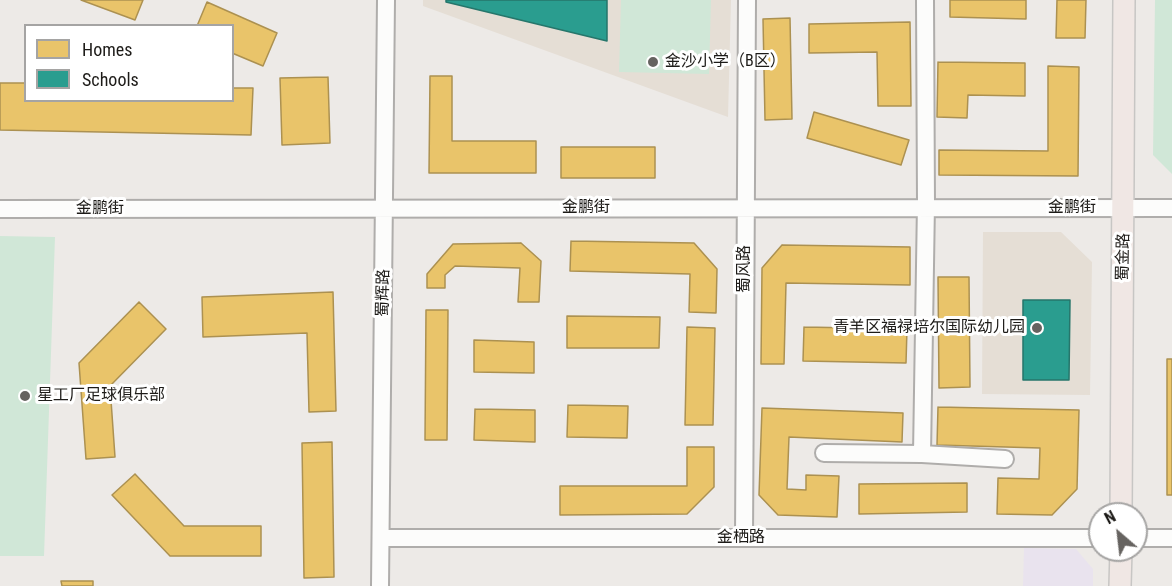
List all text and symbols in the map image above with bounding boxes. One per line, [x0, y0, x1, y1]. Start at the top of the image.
legend [24, 24, 234, 102]
text: Homes [82, 39, 132, 60]
place label: 金沙小学（B区） [665, 52, 786, 72]
marker: 金沙小学（B区） [646, 55, 660, 69]
text: Schools [82, 69, 139, 90]
street label: 金鹏街 [562, 198, 610, 218]
street label: 金鹏街 [1048, 198, 1096, 218]
street label: 金鹏街 [76, 199, 124, 219]
street label: 蜀金路 [1114, 233, 1134, 281]
street label: 蜀风路 [735, 245, 755, 293]
street label: 蜀辉路 [374, 269, 394, 317]
place label: 青羊区福禄培尔国际幼儿园 [833, 318, 1025, 338]
marker: 青羊区福禄培尔国际幼儿园 [1030, 321, 1044, 335]
place label: 星工厂足球俱乐部 [37, 386, 165, 406]
marker: 星工厂足球俱乐部 [18, 389, 32, 403]
north arrow [1088, 502, 1148, 562]
text: N [1101, 507, 1119, 528]
street label: 金栖路 [717, 528, 765, 548]

